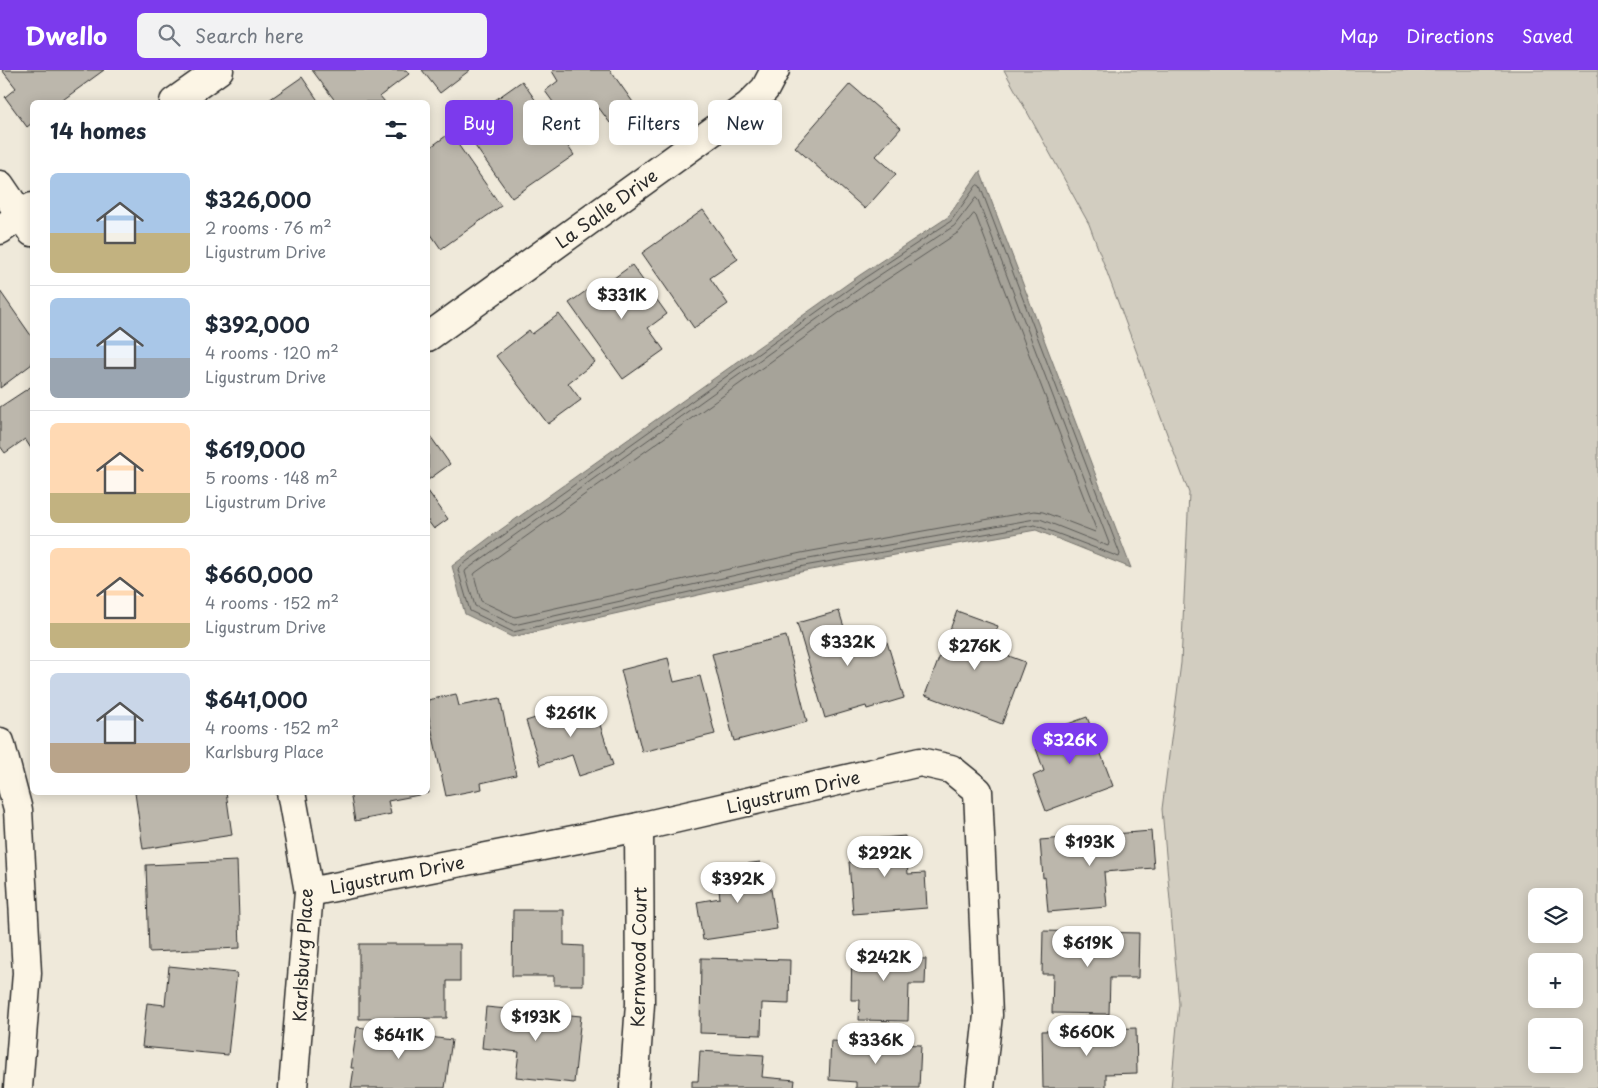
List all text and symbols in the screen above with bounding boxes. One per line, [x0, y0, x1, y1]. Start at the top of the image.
search box [137, 13, 487, 58]
text: Dwello [25, 17, 107, 53]
icon: search [155, 21, 183, 49]
text: Search here [195, 21, 304, 49]
text: Map [1340, 22, 1378, 49]
text: Directions [1406, 22, 1494, 49]
text: Saved [1522, 22, 1573, 49]
chip: Buy [445, 100, 513, 145]
chip: Rent [523, 100, 599, 145]
chip: Filters [609, 100, 698, 145]
chip: New [708, 100, 782, 145]
text: 14 homes [50, 114, 146, 146]
icon: filters [382, 116, 410, 144]
street label: La Salle Drive [549, 162, 663, 254]
text: $326,000 [205, 183, 311, 215]
icon: home [90, 193, 150, 253]
text: 2 rooms · 76 m² [205, 215, 332, 239]
text: Ligustrum Drive [205, 239, 326, 263]
pin: $331K [587, 278, 657, 320]
text: $331K [597, 282, 647, 306]
text: $392,000 [205, 308, 310, 340]
icon: home [90, 318, 150, 378]
text: 4 rooms · 120 m² [205, 340, 339, 364]
text: Ligustrum Drive [205, 364, 326, 388]
text: $619,000 [205, 433, 305, 465]
icon: home [90, 443, 150, 503]
text: 5 rooms · 148 m² [205, 465, 338, 489]
text: Ligustrum Drive [205, 489, 326, 513]
text: $660,000 [205, 558, 313, 590]
icon: home [90, 568, 150, 628]
text: 4 rooms · 152 m² [205, 590, 339, 614]
text: Ligustrum Drive [205, 614, 326, 638]
pin: $332K [813, 624, 883, 667]
pin: $276K [940, 628, 1010, 671]
text: $332K [821, 629, 875, 653]
text: $276K [949, 633, 1001, 657]
text: $641,000 [205, 683, 308, 715]
icon: home [90, 693, 150, 753]
pin: $261K [536, 696, 606, 738]
text: $261K [546, 700, 596, 724]
text: 4 rooms · 152 m² [205, 715, 339, 739]
pin: $326K [1035, 722, 1105, 765]
text: $326K [1043, 727, 1097, 751]
text: Karlsburg Place [205, 739, 324, 763]
street label: Ligustrum Drive [724, 763, 862, 819]
pin: $193K [1055, 824, 1125, 867]
text: $193K [1065, 829, 1115, 853]
pin: $292K [850, 836, 920, 878]
text: $292K [858, 840, 912, 864]
street label: Ligustrum Drive [328, 848, 466, 900]
pin: $392K [703, 862, 773, 904]
text: $392K [712, 866, 765, 890]
street label: Kernwood Court [623, 887, 653, 1027]
street label: Karlsburg Place [285, 888, 319, 1022]
map controls [1528, 888, 1583, 1073]
button: layers [1528, 888, 1583, 943]
pin: $619K [1053, 926, 1123, 968]
text: $619K [1063, 930, 1113, 954]
pin: $242K [849, 940, 919, 982]
text: $242K [857, 944, 911, 968]
button: + [1528, 953, 1583, 1008]
pin: $193K [501, 1000, 571, 1042]
text: $193K [511, 1004, 561, 1028]
pin: $660K [1052, 1014, 1122, 1057]
pin: $641K [364, 1018, 434, 1060]
button: − [1528, 1018, 1583, 1073]
text: $660K [1059, 1019, 1115, 1043]
text: $641K [374, 1022, 424, 1046]
pin: $336K [841, 1022, 911, 1065]
text: $336K [849, 1027, 903, 1051]

